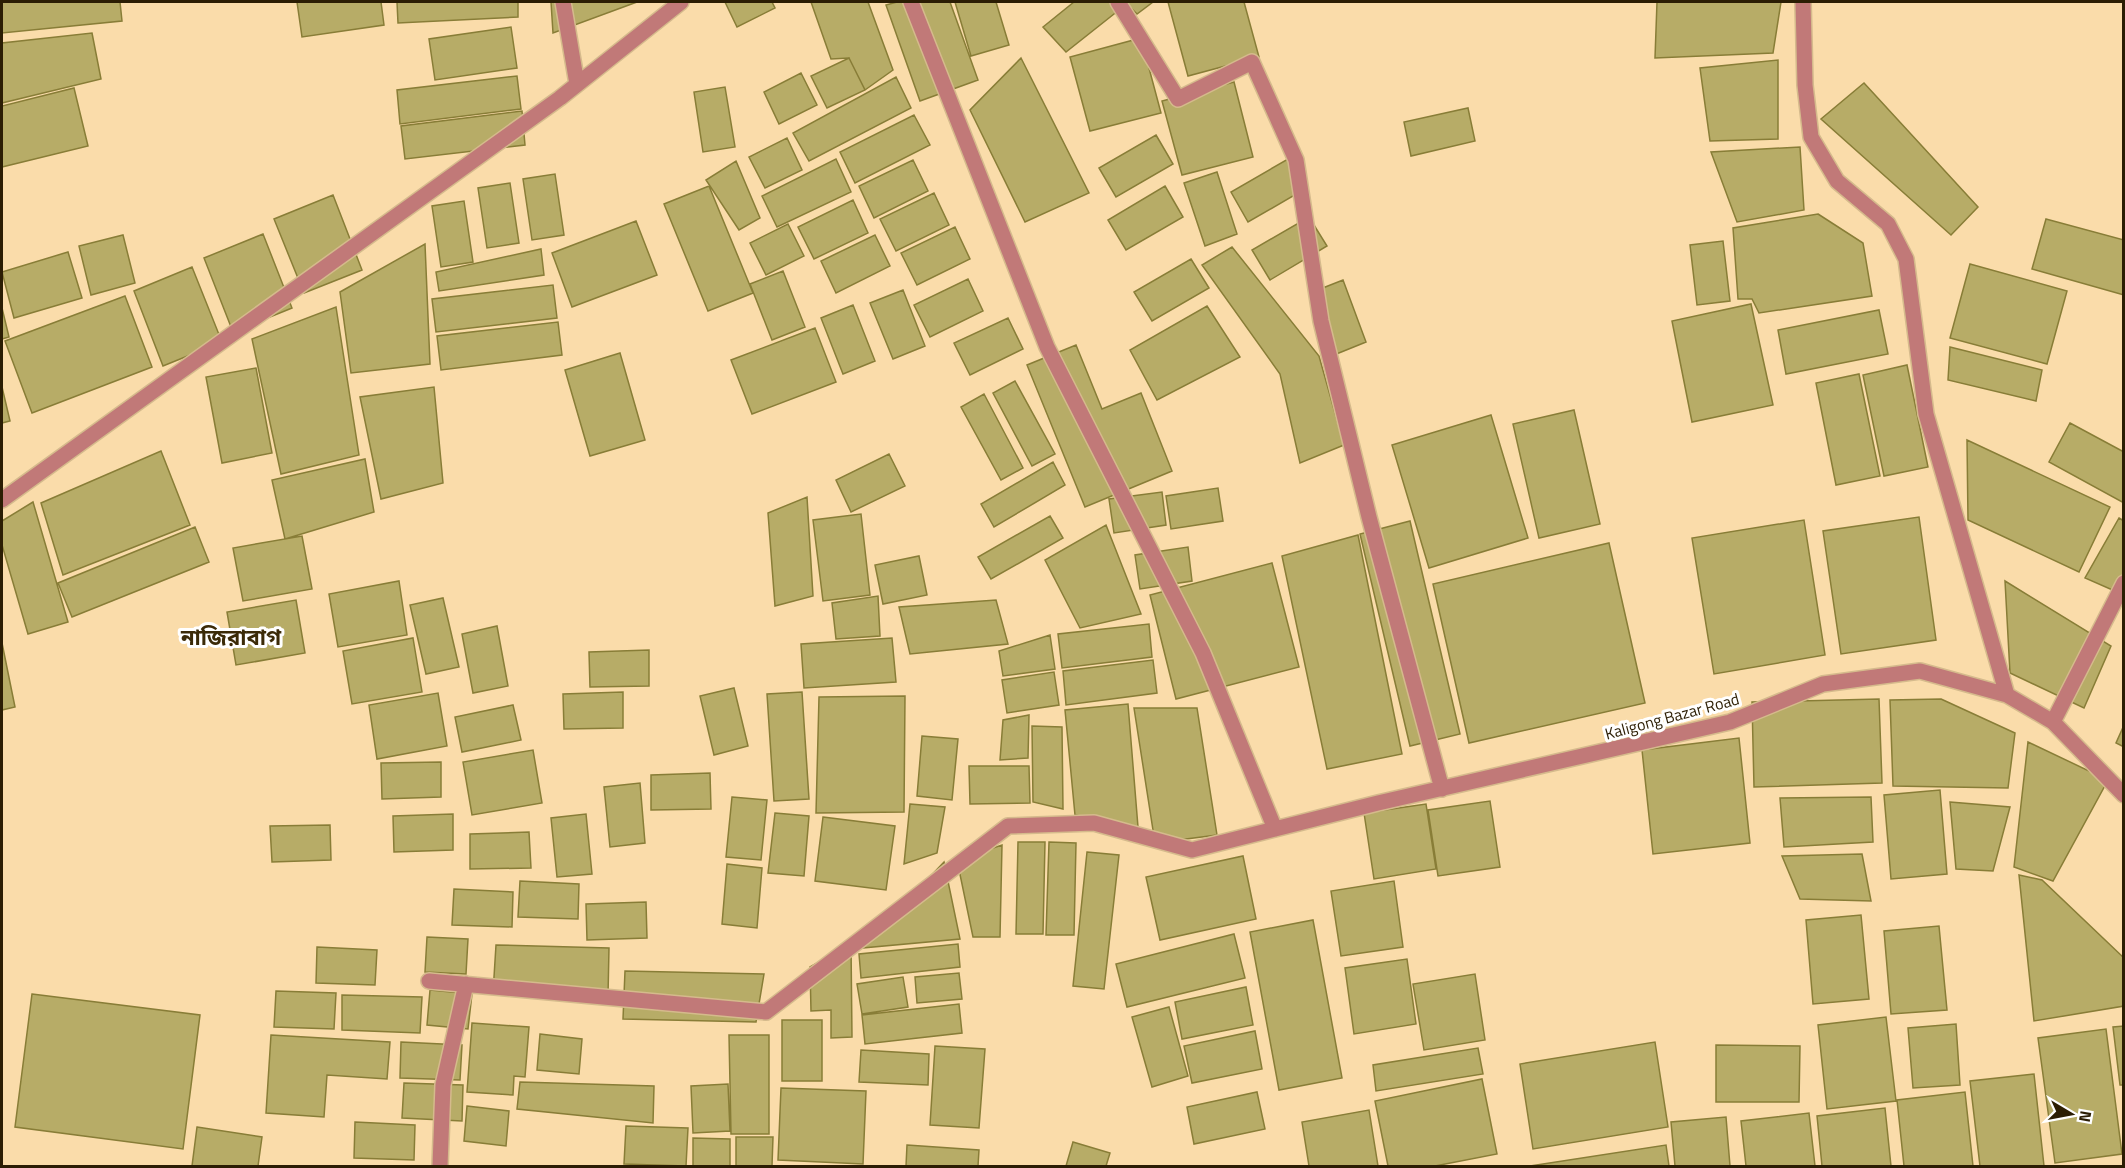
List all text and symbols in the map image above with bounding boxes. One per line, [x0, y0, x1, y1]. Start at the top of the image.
district label: নাজিরাবাগ [180, 620, 282, 654]
street label: Kaligong Bazar Road [1602, 687, 1742, 745]
north arrow [2041, 1084, 2101, 1144]
text: N [2073, 1109, 2099, 1124]

